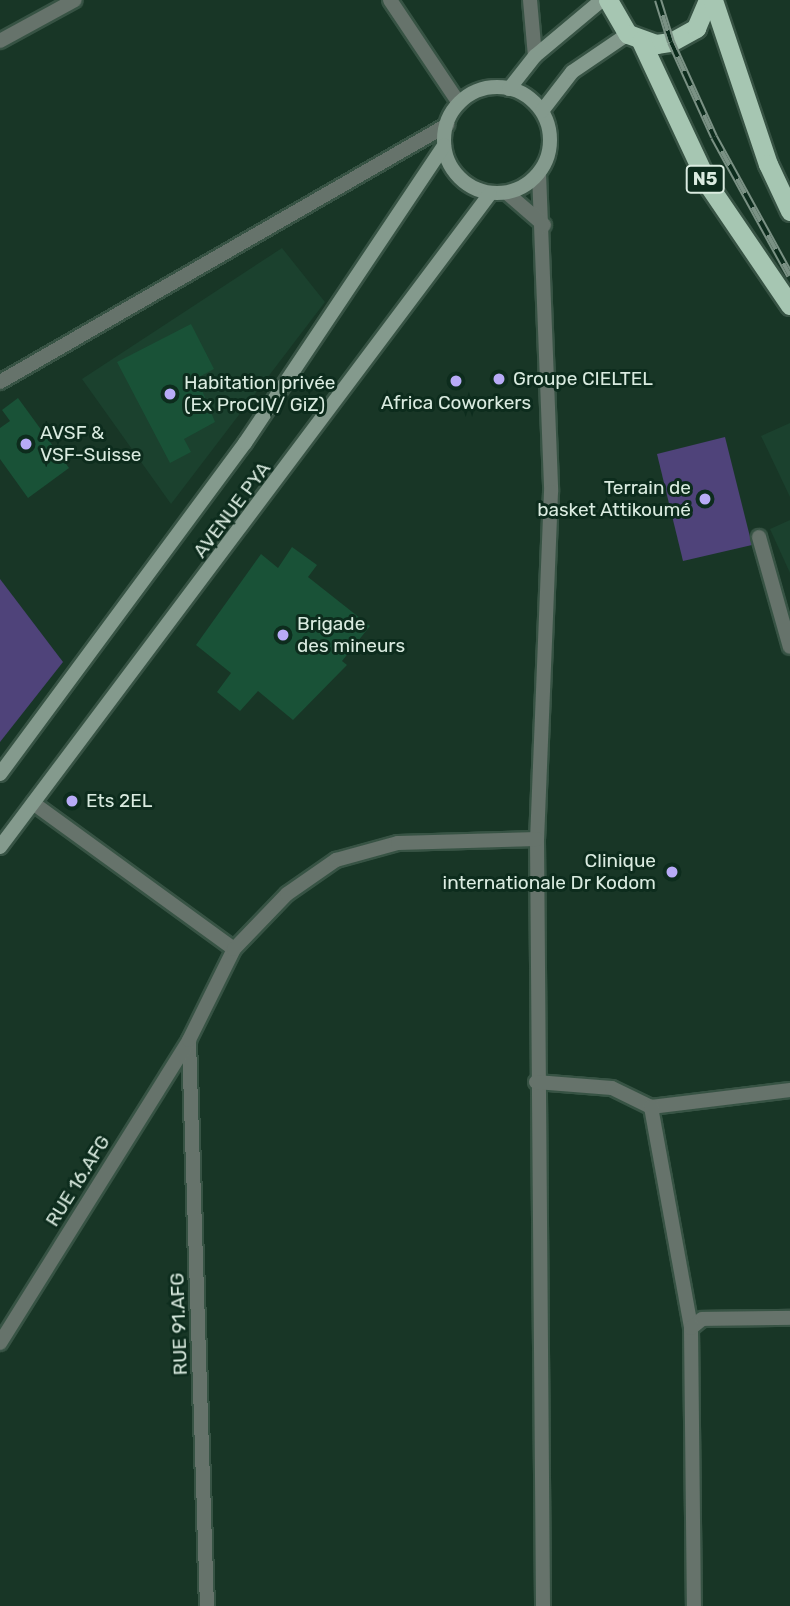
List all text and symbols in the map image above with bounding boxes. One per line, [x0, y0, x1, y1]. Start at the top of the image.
road number: N5 [684, 164, 726, 194]
place label: Groupe CIELTEL [513, 368, 653, 390]
marker: Groupe CIELTEL [491, 371, 507, 387]
place label: Habitation privée (Ex ProCIV/ GiZ) [184, 372, 335, 416]
marker: Africa Coworkers [448, 373, 464, 389]
marker: Habitation privée (Ex ProCIV/ GiZ) [162, 386, 178, 402]
place label: Africa Coworkers [381, 392, 531, 414]
place label: AVSF & VSF-Suisse [40, 422, 141, 466]
marker: AVSF & VSF-Suisse [18, 436, 34, 452]
street label: AVENUE PYA [189, 458, 275, 562]
place label: Terrain de basket Attikoumé [537, 477, 691, 521]
marker: Terrain de basket Attikoumé [697, 491, 713, 507]
place label: Brigade des mineurs [297, 613, 405, 657]
marker: Brigade des mineurs [275, 627, 291, 643]
place label: Ets 2EL [86, 790, 152, 812]
marker: Ets 2EL [64, 793, 80, 809]
place label: Clinique internationale Dr Kodom [442, 850, 656, 894]
marker: Clinique internationale Dr Kodom [662, 862, 682, 882]
street label: RUE 16.AFG [41, 1131, 115, 1231]
street label: RUE 91.AFG [166, 1272, 192, 1376]

